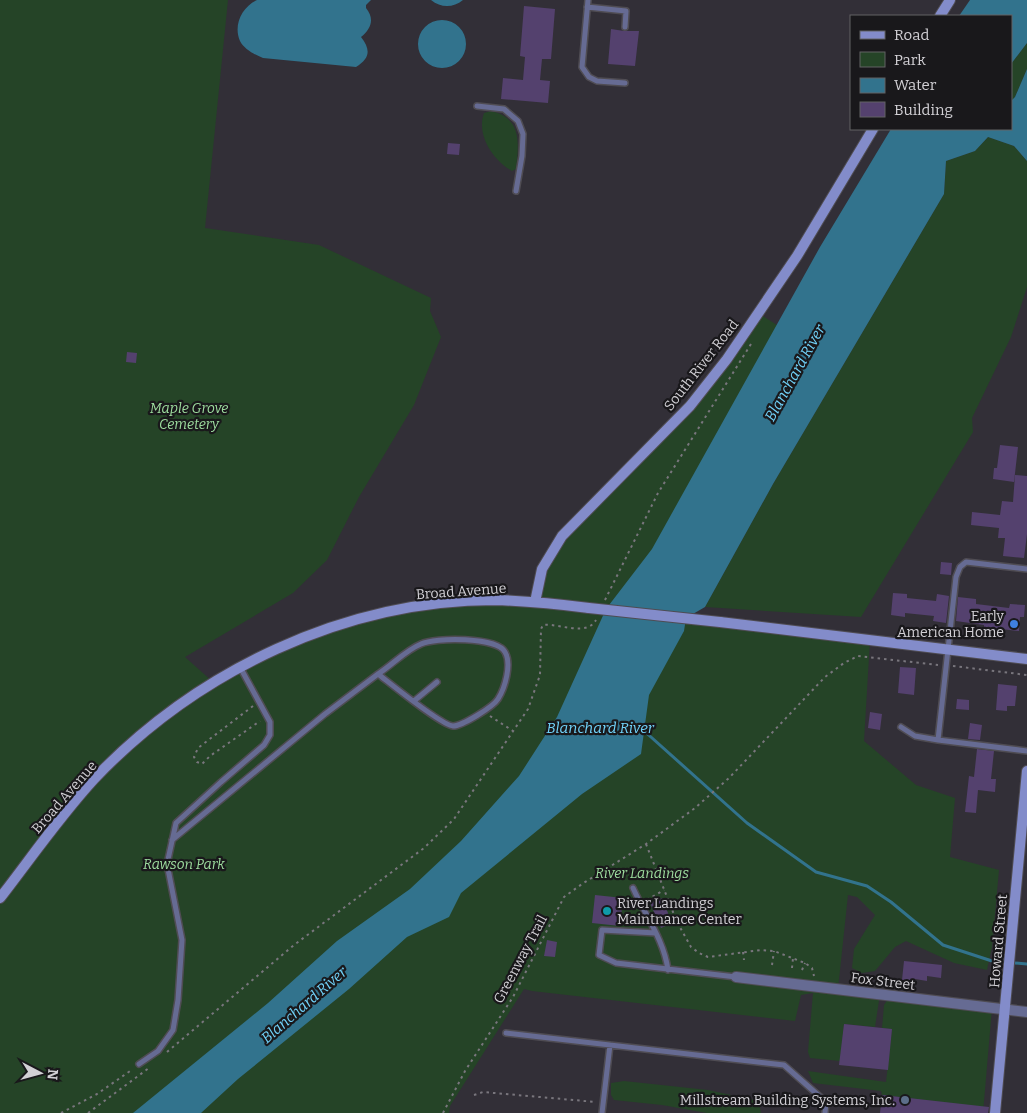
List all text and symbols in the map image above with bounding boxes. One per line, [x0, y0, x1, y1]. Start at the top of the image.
legend [850, 15, 1012, 130]
text: Road [894, 26, 929, 44]
text: Park [894, 51, 926, 69]
text: Water [894, 76, 937, 94]
text: Building [894, 101, 953, 119]
street label: South River Road [661, 316, 742, 414]
water label: Blanchard River [761, 321, 829, 424]
park label: Maple Grove Cemetery [150, 400, 228, 433]
street label: Broad Avenue [415, 580, 507, 603]
place label: Early American Home [897, 608, 1005, 641]
marker: Early American Home [1008, 618, 1020, 630]
water label: Blanchard River [546, 719, 655, 737]
street label: Broad Avenue [28, 758, 101, 837]
park label: Rawson Park [143, 856, 225, 873]
park label: River Landings [595, 865, 689, 882]
street label: Howard Street [986, 894, 1011, 988]
place label: River Landings Maintnance Center [617, 895, 742, 928]
marker: River Landings Maintnance Center [601, 905, 613, 917]
street label: Greenway Trail [490, 912, 551, 1006]
water label: Blanchard River [257, 962, 351, 1047]
street label: Fox Street [850, 969, 916, 994]
north arrow [15, 1048, 65, 1098]
text: N [43, 1068, 61, 1081]
place label: Millstream Building Systems, Inc. [680, 1092, 895, 1109]
marker: Millstream Building Systems, Inc. [899, 1094, 911, 1106]

